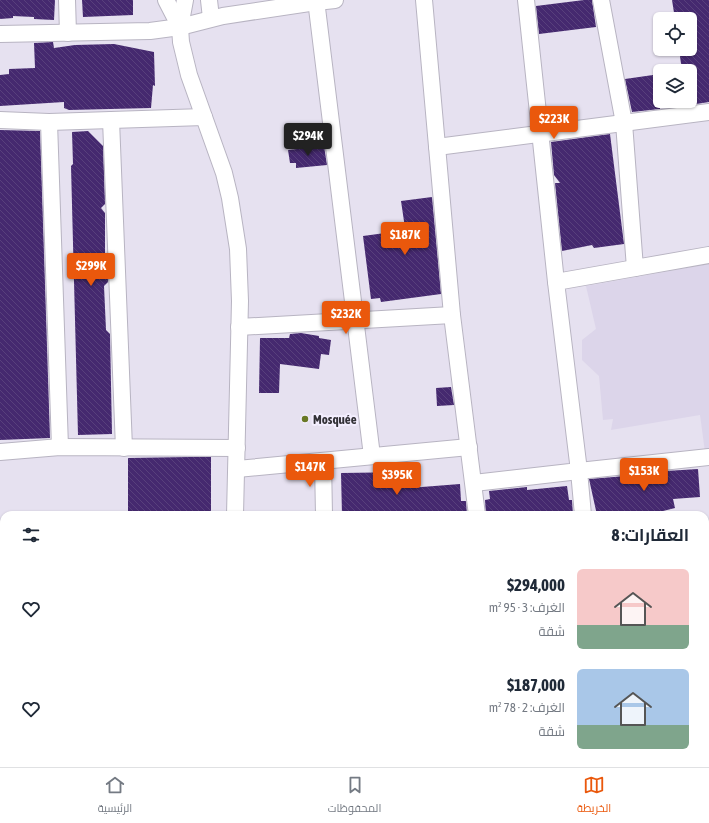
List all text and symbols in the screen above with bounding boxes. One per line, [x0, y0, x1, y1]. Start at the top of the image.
map controls [653, 12, 697, 108]
button: locate [653, 12, 697, 56]
button: layers [653, 64, 697, 108]
pin: $223K [526, 106, 582, 140]
text: $223K [539, 111, 569, 126]
pin: $294K [280, 123, 336, 157]
text: $294K [293, 128, 323, 143]
pin: $187K [377, 222, 433, 256]
text: $187K [390, 227, 420, 242]
pin: $299K [63, 253, 119, 287]
text: $299K [76, 258, 106, 273]
pin: $232K [318, 301, 374, 335]
text: $232K [331, 306, 361, 321]
place label: Mosquée [313, 412, 357, 427]
marker: Mosquée [300, 414, 310, 424]
pin: $147K [282, 454, 338, 488]
pin: $153K [616, 458, 672, 492]
text: $147K [295, 459, 325, 474]
pin: $395K [369, 462, 425, 496]
text: $153K [629, 463, 659, 478]
text: $395K [382, 467, 412, 482]
icon: filters [20, 524, 42, 546]
text: العقارات: 8 [611, 525, 689, 545]
text: $294,000 [507, 575, 565, 595]
icon: home [609, 585, 657, 633]
icon: heart [20, 598, 42, 620]
text: الغرف: 3 · 95 m² [489, 600, 565, 615]
text: شقة [538, 624, 565, 639]
text: $187,000 [507, 675, 565, 695]
icon: home [609, 685, 657, 733]
icon: heart [20, 698, 42, 720]
text: الغرف: 2 · 78 m² [489, 700, 565, 715]
text: شقة [538, 724, 565, 739]
tab: الرئيسية [98, 774, 132, 818]
tab: المحفوظات [328, 774, 381, 818]
tab: الخريطة [577, 774, 611, 818]

